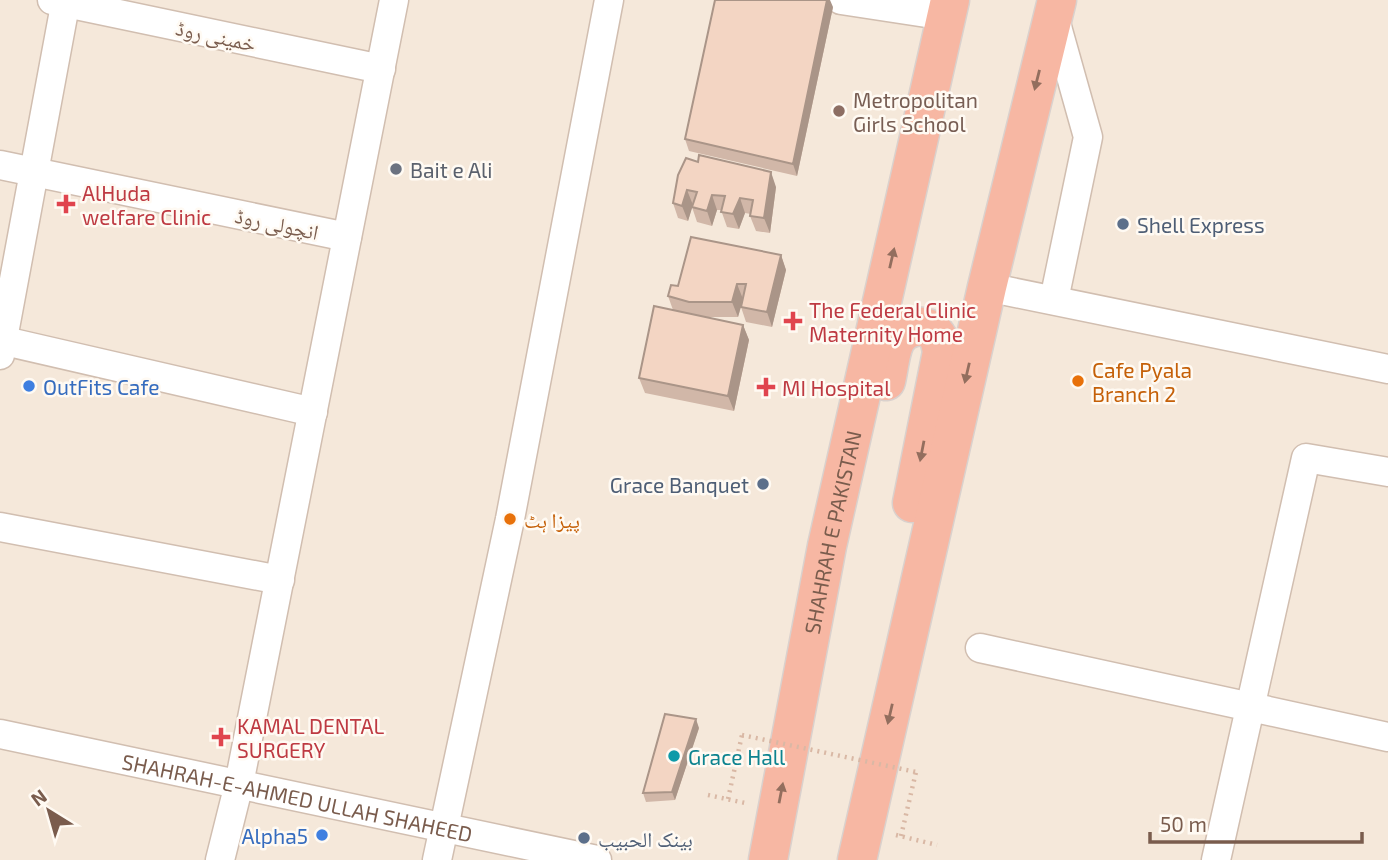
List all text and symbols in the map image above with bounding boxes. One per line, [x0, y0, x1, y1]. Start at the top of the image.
street label: خمینی روڈ [173, 14, 258, 58]
one-way arrow [1031, 69, 1042, 91]
place label: Metropolitan Girls School [853, 87, 978, 136]
marker: Metropolitan Girls School [831, 103, 847, 119]
place label: Bait e Ali [410, 157, 492, 182]
marker: Bait e Ali [388, 161, 404, 177]
place label: AlHuda welfare Clinic [82, 180, 211, 229]
marker: AlHuda welfare Clinic [56, 194, 76, 214]
street label: انچولی روڈ [233, 202, 321, 246]
place label: Shell Express [1137, 212, 1265, 237]
marker: Shell Express [1115, 216, 1131, 232]
one-way arrow [886, 247, 897, 269]
place label: The Federal Clinic Maternity Home [809, 297, 976, 346]
marker: The Federal Clinic Maternity Home [783, 311, 803, 331]
place label: Cafe Pyala Branch 2 [1092, 357, 1192, 406]
one-way arrow [962, 362, 973, 384]
marker: Cafe Pyala Branch 2 [1070, 373, 1086, 389]
place label: OutFits Cafe [43, 374, 159, 399]
place label: MI Hospital [782, 375, 891, 400]
marker: MI Hospital [756, 377, 776, 397]
marker: OutFits Cafe [21, 378, 37, 394]
street label: SHAHRAH E PAKISTAN [798, 428, 865, 636]
one-way arrow [916, 440, 927, 462]
place label: Grace Banquet [610, 472, 749, 497]
marker: Grace Banquet [755, 476, 771, 492]
place label: پیزا ہٹ [524, 507, 580, 533]
marker: پیزا ہٹ [502, 511, 518, 527]
one-way arrow [885, 703, 896, 725]
place label: KAMAL DENTAL SURGERY [237, 713, 384, 762]
marker: KAMAL DENTAL SURGERY [211, 727, 231, 747]
place label: Grace Hall [688, 744, 786, 769]
street label: SHAHRAH-E-AHMED ULLAH SHAHEED [120, 748, 475, 846]
marker: Grace Hall [666, 748, 682, 764]
north arrow [14, 776, 84, 846]
one-way arrow [775, 782, 786, 804]
text: N [26, 784, 51, 810]
scale bar [1150, 800, 1362, 844]
text: 50 m [1160, 811, 1207, 836]
place label: Alpha5 [242, 823, 308, 848]
place label: بينک الحبيب [598, 826, 693, 851]
marker: Alpha5 [314, 827, 330, 843]
marker: بينک الحبيب [576, 830, 592, 846]

